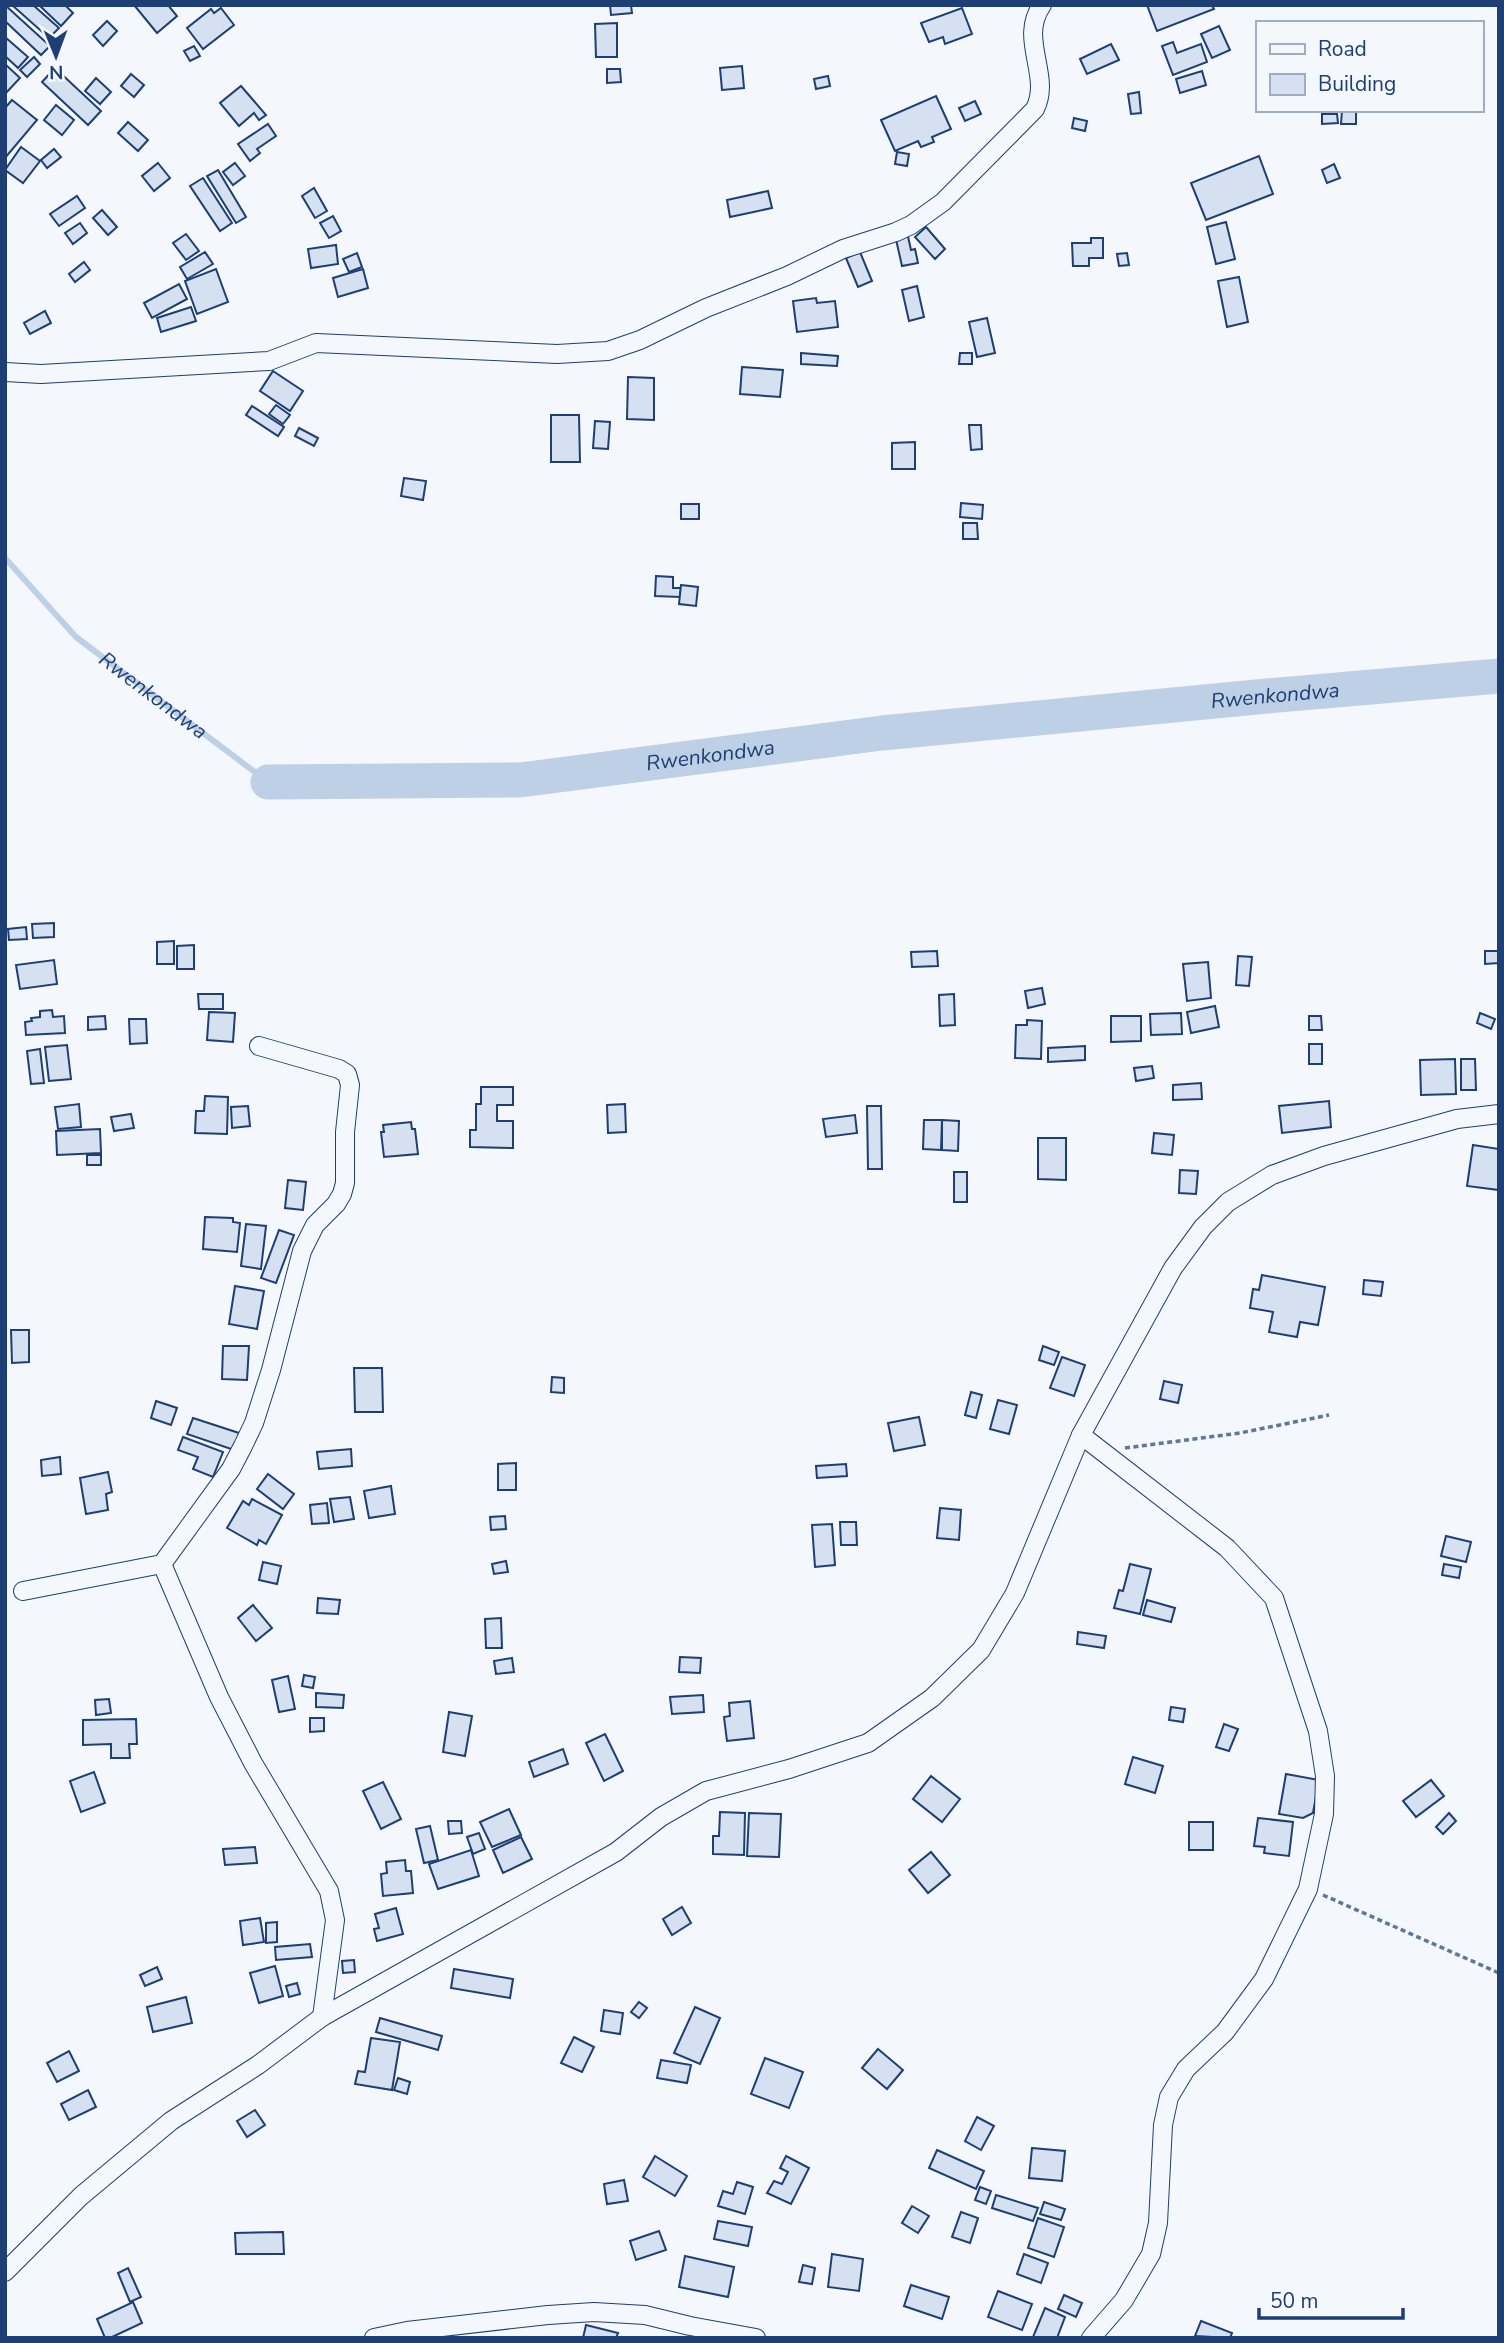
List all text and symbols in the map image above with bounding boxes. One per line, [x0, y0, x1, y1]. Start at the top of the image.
north arrow [21, 21, 91, 91]
legend [1256, 21, 1483, 112]
text: Road [1318, 35, 1367, 63]
text: N [49, 59, 64, 85]
text: Building [1318, 70, 1396, 98]
water label: Rwenkondwa [93, 645, 213, 745]
water label: Rwenkondwa [1209, 676, 1341, 715]
water label: Rwenkondwa [644, 733, 776, 777]
scale bar [1259, 2276, 1402, 2320]
text: 50 m [1270, 2287, 1319, 2315]

